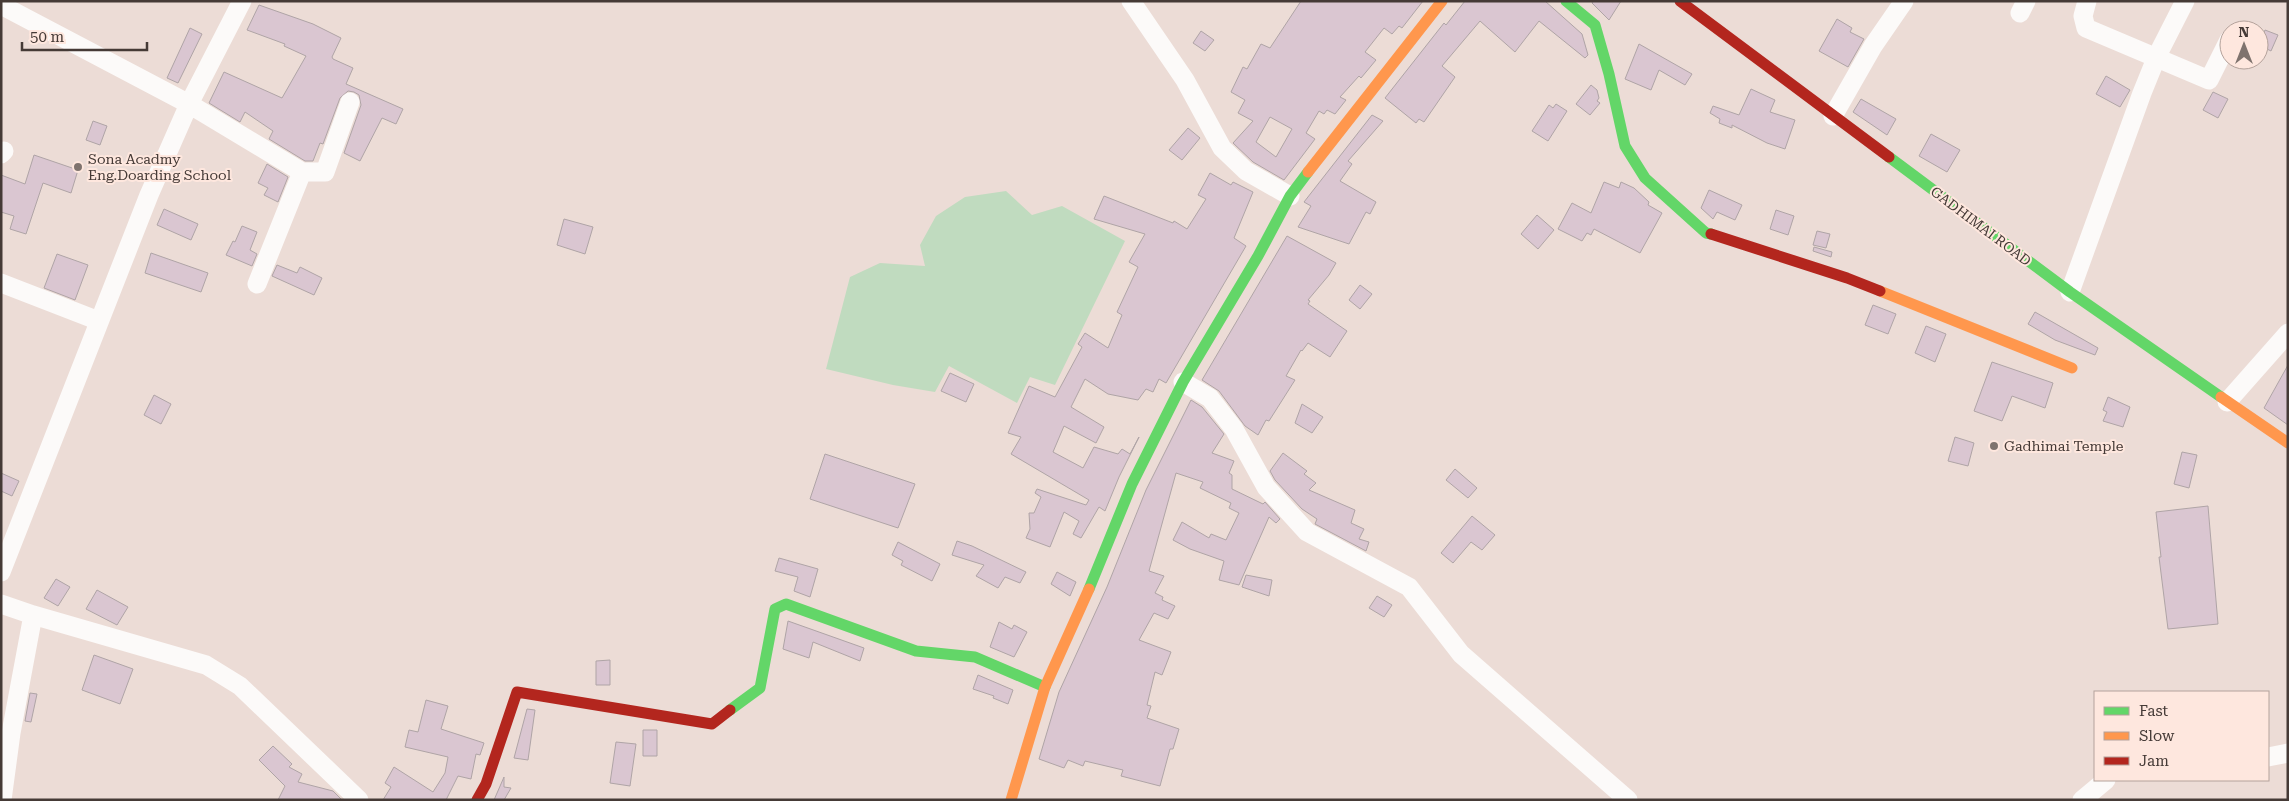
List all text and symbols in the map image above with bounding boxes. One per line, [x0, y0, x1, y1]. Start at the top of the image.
scale bar [22, 20, 148, 52]
north arrow [2219, 20, 2269, 70]
text: N [2239, 24, 2250, 40]
text: 50 m [30, 28, 65, 46]
place label: Sona Acadmy Eng.Doarding School [88, 151, 232, 183]
marker: Sona Acadmy Eng.Doarding School [72, 161, 84, 173]
street label: GADHIMAI ROAD [1928, 183, 2034, 269]
place label: Gadhimai Temple [2004, 438, 2124, 454]
marker: Gadhimai Temple [1988, 440, 2000, 452]
legend [2094, 691, 2269, 781]
text: Fast [2139, 702, 2169, 720]
text: Slow [2139, 727, 2175, 745]
text: Jam [2139, 752, 2169, 770]

